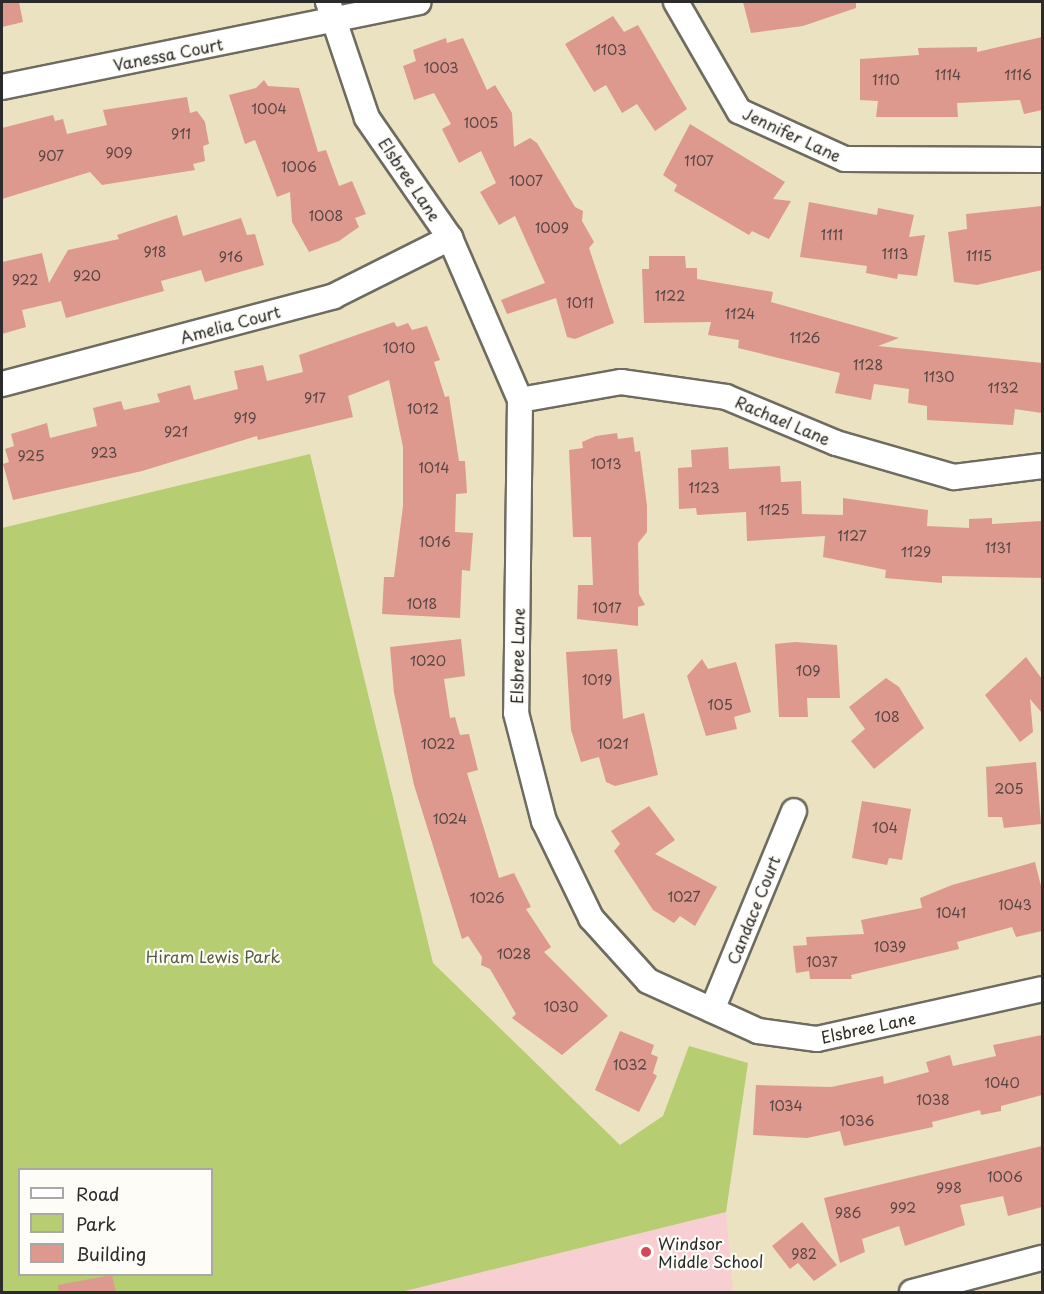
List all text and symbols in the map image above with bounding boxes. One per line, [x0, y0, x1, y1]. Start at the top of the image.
street label: Vanessa Court [111, 34, 225, 74]
house number: 1103 [595, 42, 627, 58]
house number: 1003 [423, 60, 459, 76]
house number: 1114 [935, 67, 961, 83]
house number: 1116 [1004, 67, 1032, 83]
house number: 1110 [872, 72, 900, 88]
house number: 1004 [251, 101, 287, 117]
street label: Jennifer Lane [740, 103, 844, 165]
house number: 1005 [464, 115, 498, 131]
house number: 911 [171, 126, 191, 142]
street label: Elsbree Lane [375, 133, 445, 225]
house number: 909 [105, 145, 133, 161]
house number: 907 [38, 148, 64, 164]
house number: 1107 [684, 153, 714, 169]
house number: 1006 [281, 159, 317, 175]
house number: 1007 [509, 173, 543, 189]
house number: 1008 [309, 208, 343, 224]
house number: 1009 [535, 220, 569, 236]
house number: 1111 [821, 227, 843, 243]
house number: 918 [143, 244, 167, 260]
house number: 1113 [882, 246, 908, 262]
house number: 1115 [966, 248, 992, 264]
house number: 916 [219, 249, 243, 265]
house number: 920 [73, 268, 101, 284]
house number: 922 [12, 272, 38, 288]
house number: 1122 [655, 288, 685, 304]
house number: 1011 [566, 295, 594, 311]
street label: Amelia Court [178, 301, 282, 347]
house number: 1124 [725, 306, 755, 322]
house number: 1126 [790, 330, 820, 346]
house number: 1010 [383, 340, 415, 356]
house number: 1128 [853, 357, 883, 373]
house number: 1130 [923, 369, 955, 385]
house number: 1132 [987, 380, 1019, 396]
house number: 917 [304, 390, 326, 406]
street label: Rachael Lane [732, 391, 834, 449]
house number: 1012 [407, 401, 439, 417]
house number: 919 [233, 410, 257, 426]
house number: 921 [164, 424, 188, 440]
house number: 923 [91, 445, 117, 461]
house number: 925 [18, 448, 44, 464]
house number: 1013 [590, 456, 622, 472]
house number: 1014 [418, 460, 450, 476]
house number: 1123 [688, 480, 720, 496]
house number: 1125 [759, 502, 789, 518]
house number: 1127 [837, 528, 867, 544]
house number: 1016 [419, 534, 451, 550]
house number: 1131 [985, 540, 1011, 556]
house number: 1129 [901, 544, 931, 560]
house number: 1018 [407, 596, 437, 612]
house number: 1017 [592, 600, 622, 616]
street label: Elsbree Lane [507, 607, 527, 705]
house number: 1020 [410, 653, 446, 669]
house number: 109 [796, 663, 820, 679]
house number: 1019 [582, 672, 612, 688]
house number: 105 [707, 697, 733, 713]
house number: 108 [874, 709, 900, 725]
house number: 1022 [421, 736, 455, 752]
house number: 1021 [597, 736, 629, 752]
house number: 205 [995, 781, 1023, 797]
house number: 1024 [433, 811, 467, 827]
house number: 104 [872, 820, 898, 836]
street label: Candace Court [722, 853, 784, 967]
house number: 1027 [667, 889, 701, 905]
house number: 1026 [469, 890, 505, 906]
house number: 1043 [998, 897, 1032, 913]
house number: 1041 [936, 905, 966, 921]
house number: 1039 [874, 939, 906, 955]
park label: Hiram Lewis Park [145, 946, 281, 966]
house number: 1028 [497, 946, 531, 962]
house number: 1037 [806, 954, 838, 970]
house number: 1030 [543, 999, 579, 1015]
street label: Elsbree Lane [818, 1007, 918, 1047]
house number: 1032 [613, 1057, 647, 1073]
house number: 1040 [984, 1075, 1020, 1091]
house number: 1038 [916, 1092, 950, 1108]
house number: 1034 [769, 1098, 803, 1114]
house number: 1036 [840, 1113, 874, 1129]
legend [18, 1168, 213, 1276]
house number: 1006 [987, 1169, 1023, 1185]
text: Road [76, 1180, 120, 1207]
house number: 998 [936, 1180, 962, 1196]
house number: 992 [890, 1200, 916, 1216]
house number: 986 [835, 1205, 861, 1221]
text: Park [76, 1210, 116, 1237]
place label: Windsor Middle School [658, 1233, 765, 1271]
text: Building [76, 1240, 146, 1267]
marker: Windsor Middle School [639, 1245, 653, 1259]
house number: 982 [791, 1246, 817, 1262]

